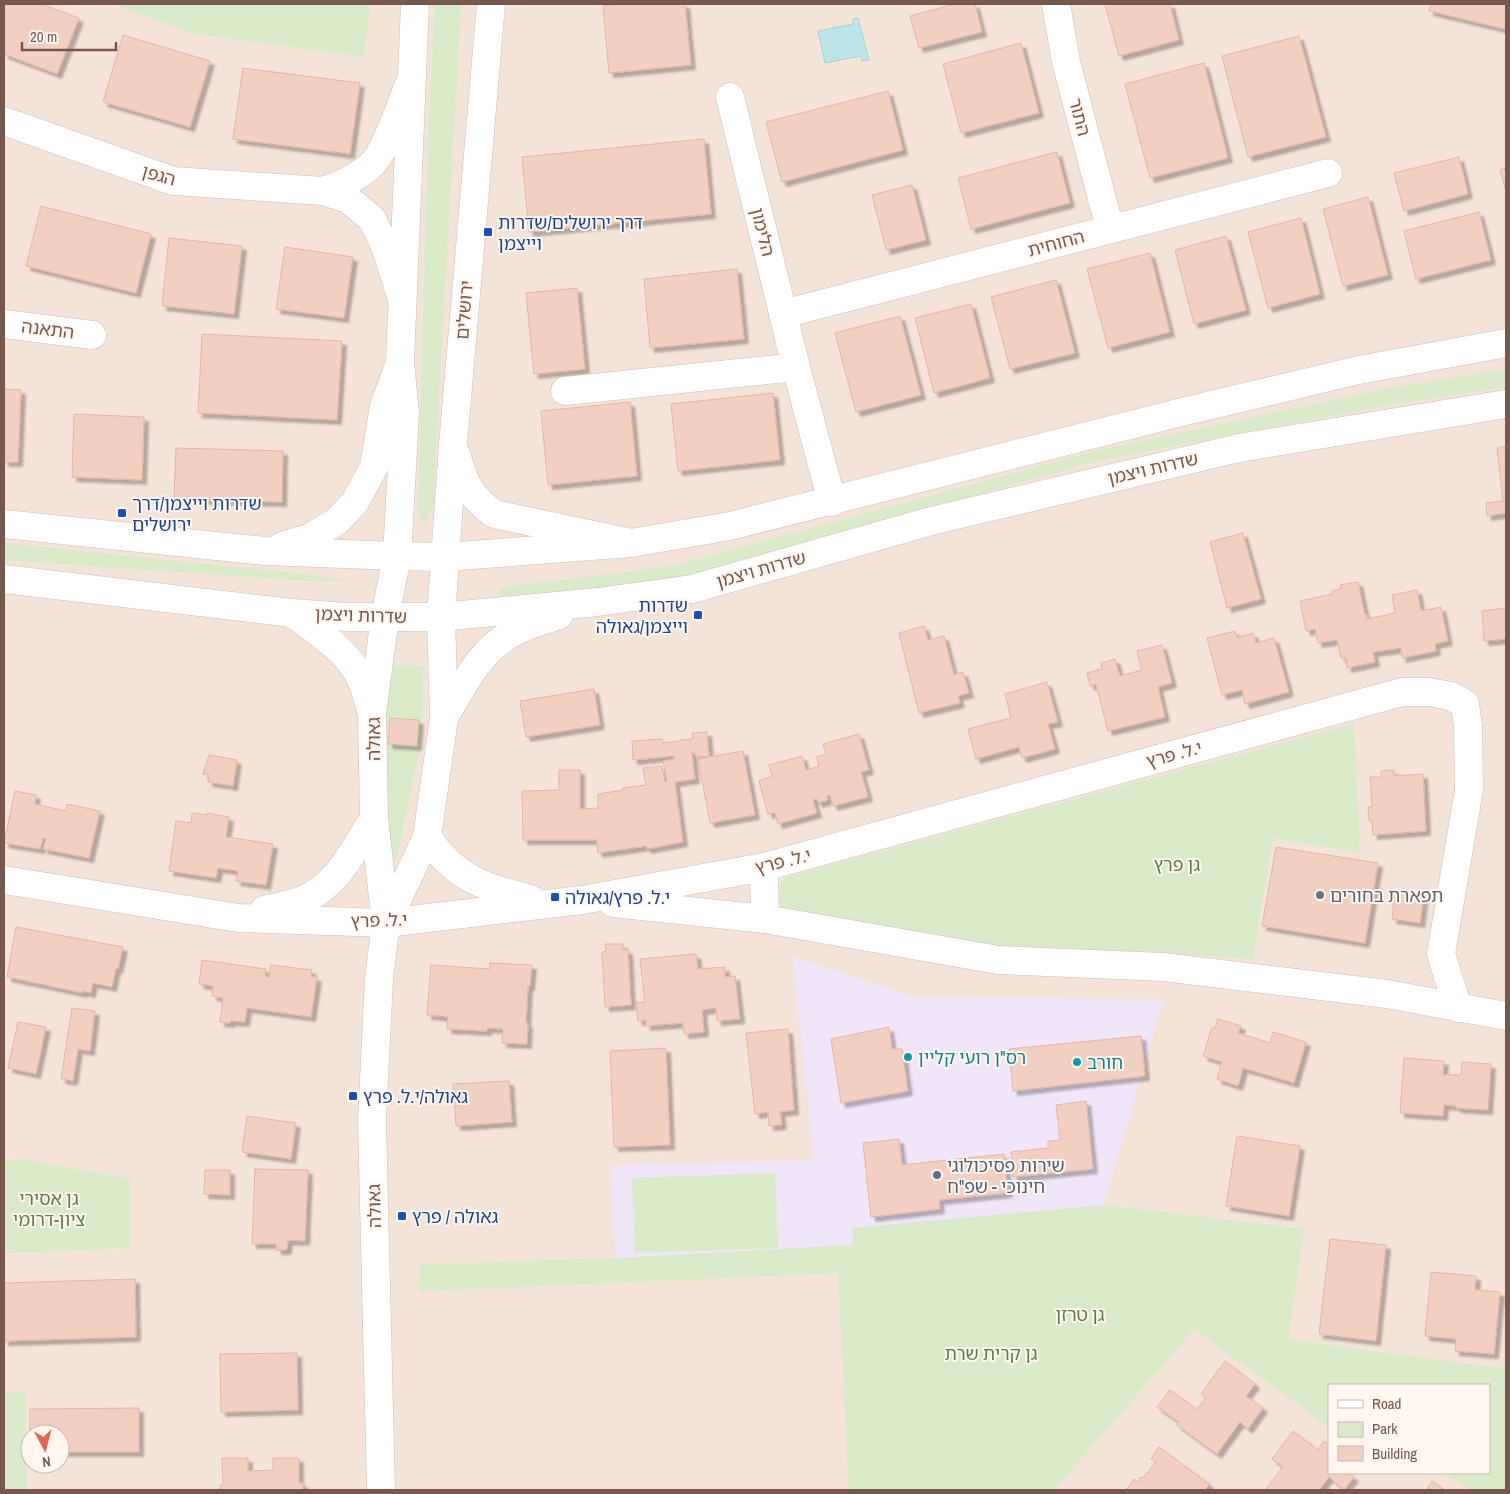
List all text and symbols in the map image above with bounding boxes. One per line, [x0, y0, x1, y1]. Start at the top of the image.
scale bar [22, 20, 116, 52]
text: 20 m [30, 26, 57, 47]
street label: התור [1063, 95, 1097, 139]
street label: הגפן [139, 158, 179, 192]
street label: הלימון [745, 205, 781, 259]
place label: דרך ירושלים/שדרות וייצמן [498, 210, 643, 256]
street label: החוחית [1025, 223, 1087, 263]
marker: דרך ירושלים/שדרות וייצמן [482, 226, 494, 238]
street label: ירושלים [449, 279, 479, 341]
street label: התאנה [20, 313, 76, 345]
street label: שדרות ויצמן [1105, 445, 1201, 491]
place label: שדרות וייצמן/דרך ירושלים [132, 491, 262, 537]
marker: שדרות וייצמן/דרך ירושלים [116, 507, 128, 519]
street label: שדרות ויצמן [713, 544, 809, 594]
place label: שדרות וייצמן/גאולה [596, 593, 688, 639]
street label: שדרות ויצמן [315, 601, 407, 629]
marker: שדרות וייצמן/גאולה [692, 609, 704, 621]
street label: גאולה [361, 717, 386, 761]
street label: י.ל. פרץ [1143, 735, 1205, 773]
street label: י.ל. פרץ [752, 842, 814, 880]
park label: גן פרץ [1154, 852, 1201, 877]
place label: תפארת בחורים [1330, 883, 1443, 908]
place label: י.ל. פרץ/גאולה [565, 885, 670, 910]
marker: תפארת בחורים [1314, 889, 1326, 901]
marker: י.ל. פרץ/גאולה [549, 891, 561, 903]
street label: י.ל. פרץ [350, 907, 408, 933]
place label: רס"ן רועי קליין [918, 1045, 1026, 1070]
place label: חורב [1087, 1050, 1123, 1075]
marker: רס"ן רועי קליין [902, 1051, 914, 1063]
marker: חורב [1071, 1056, 1083, 1068]
place label: גאולה/י.ל. פרץ [363, 1084, 468, 1109]
marker: גאולה/י.ל. פרץ [347, 1090, 359, 1102]
place label: שירות פסיכולוגי חינוכי - שפ"ח [947, 1153, 1065, 1199]
marker: שירות פסיכולוגי חינוכי - שפ"ח [931, 1169, 943, 1181]
street label: גאולה [361, 1183, 387, 1228]
park label: גן אסירי ציון-דרומי [13, 1186, 85, 1232]
place label: גאולה / פרץ [412, 1204, 499, 1229]
marker: גאולה / פרץ [396, 1210, 408, 1222]
park label: גן טרזן [1055, 1302, 1105, 1327]
park label: גן קרית שרת [944, 1341, 1038, 1366]
legend [1328, 1384, 1490, 1474]
text: Road [1372, 1393, 1401, 1414]
text: Park [1372, 1418, 1398, 1439]
north arrow [20, 1424, 70, 1474]
text: Building [1372, 1443, 1417, 1464]
text: N [41, 1452, 52, 1471]

